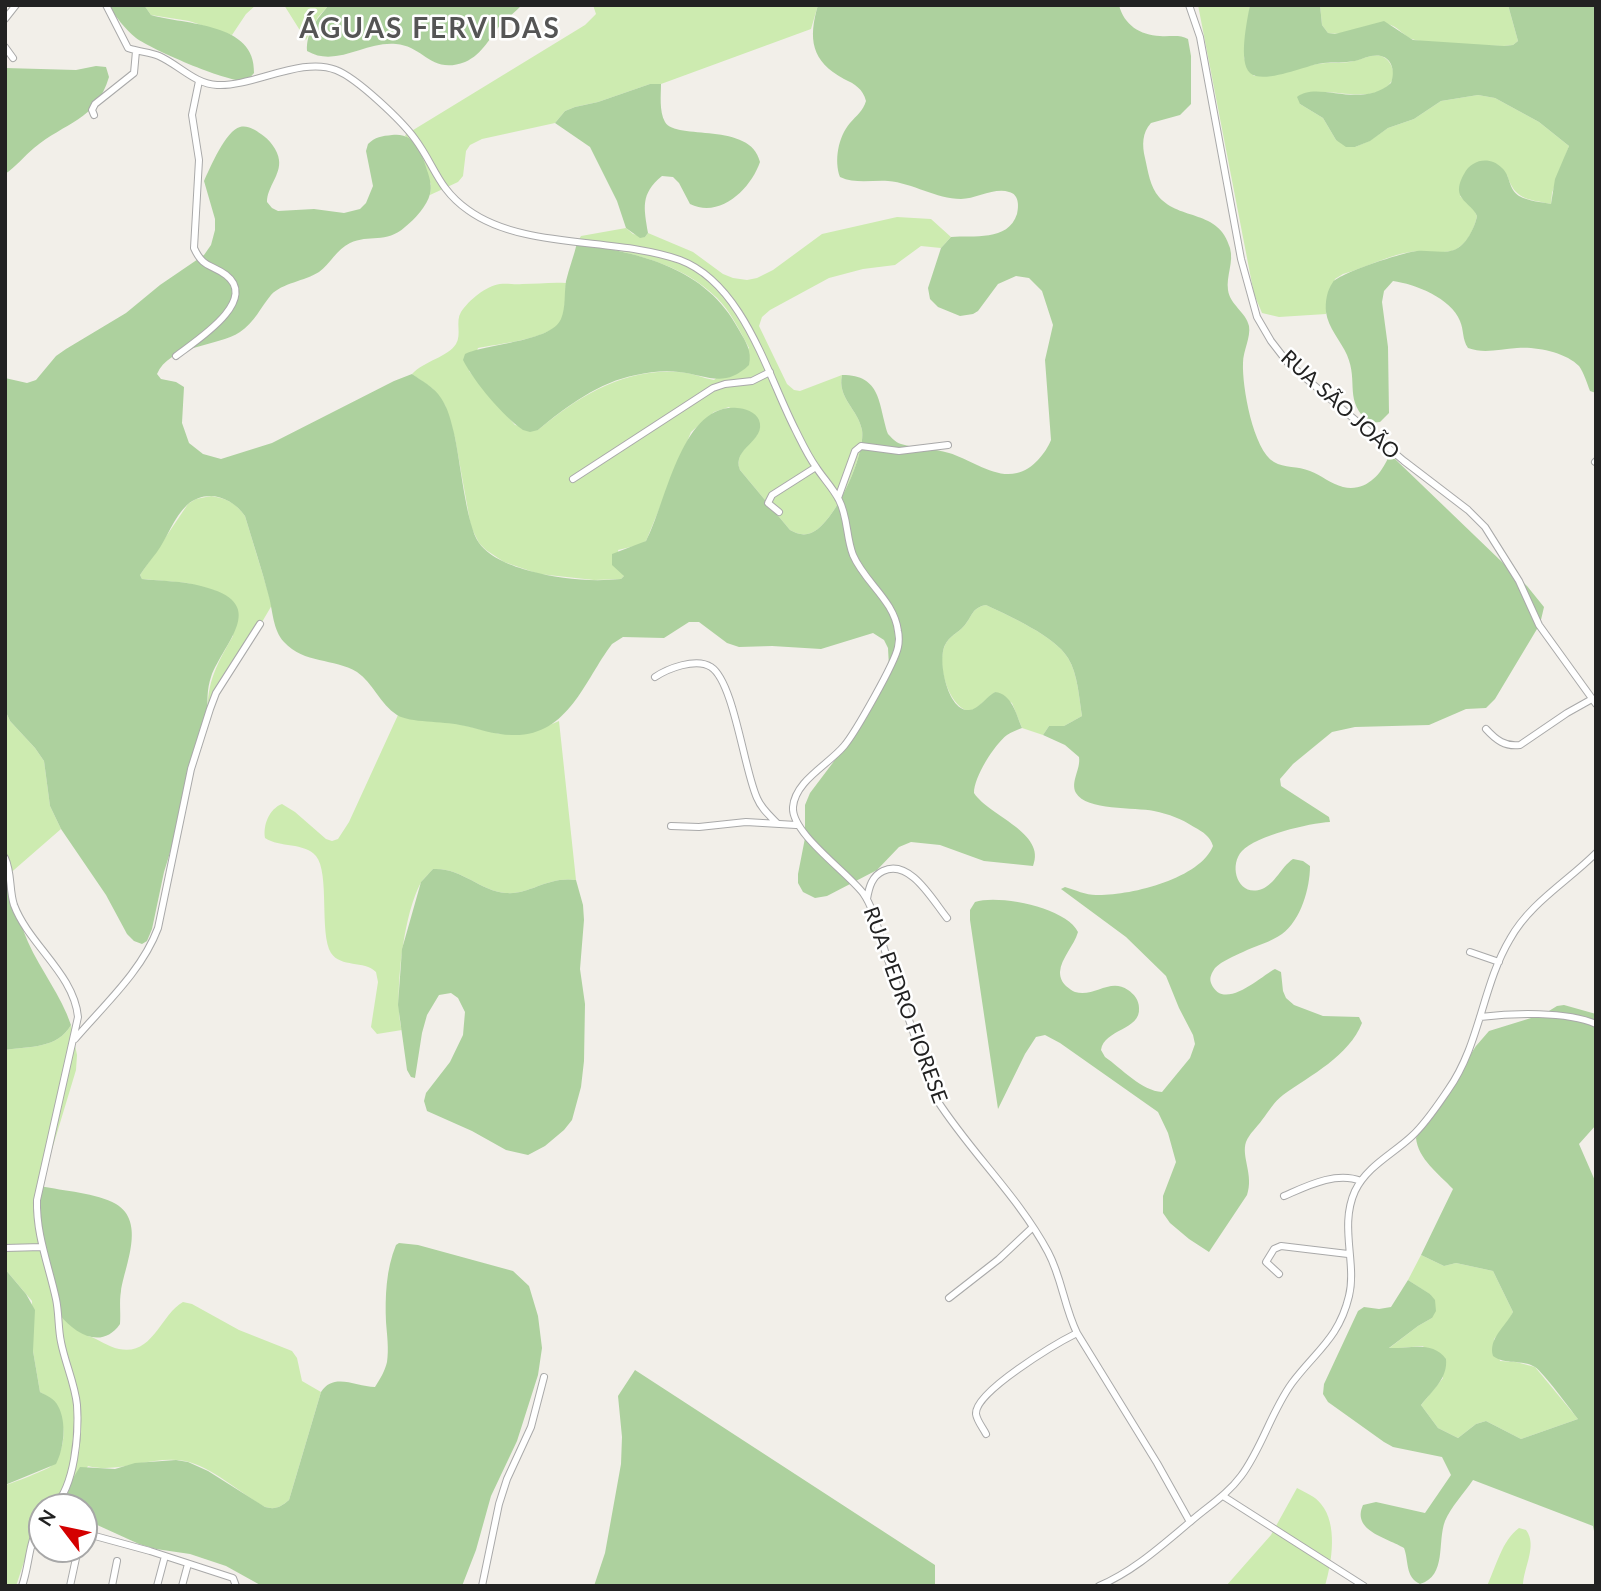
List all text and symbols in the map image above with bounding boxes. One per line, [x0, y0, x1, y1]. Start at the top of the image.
district label: ÁGUAS FERVIDAS [301, 12, 559, 46]
street label: RUA SÃO JOÃO [1276, 345, 1404, 465]
street label: RUA PEDRO FIORESE [858, 903, 952, 1107]
north arrow [28, 1493, 98, 1563]
text: N [33, 1505, 60, 1530]

